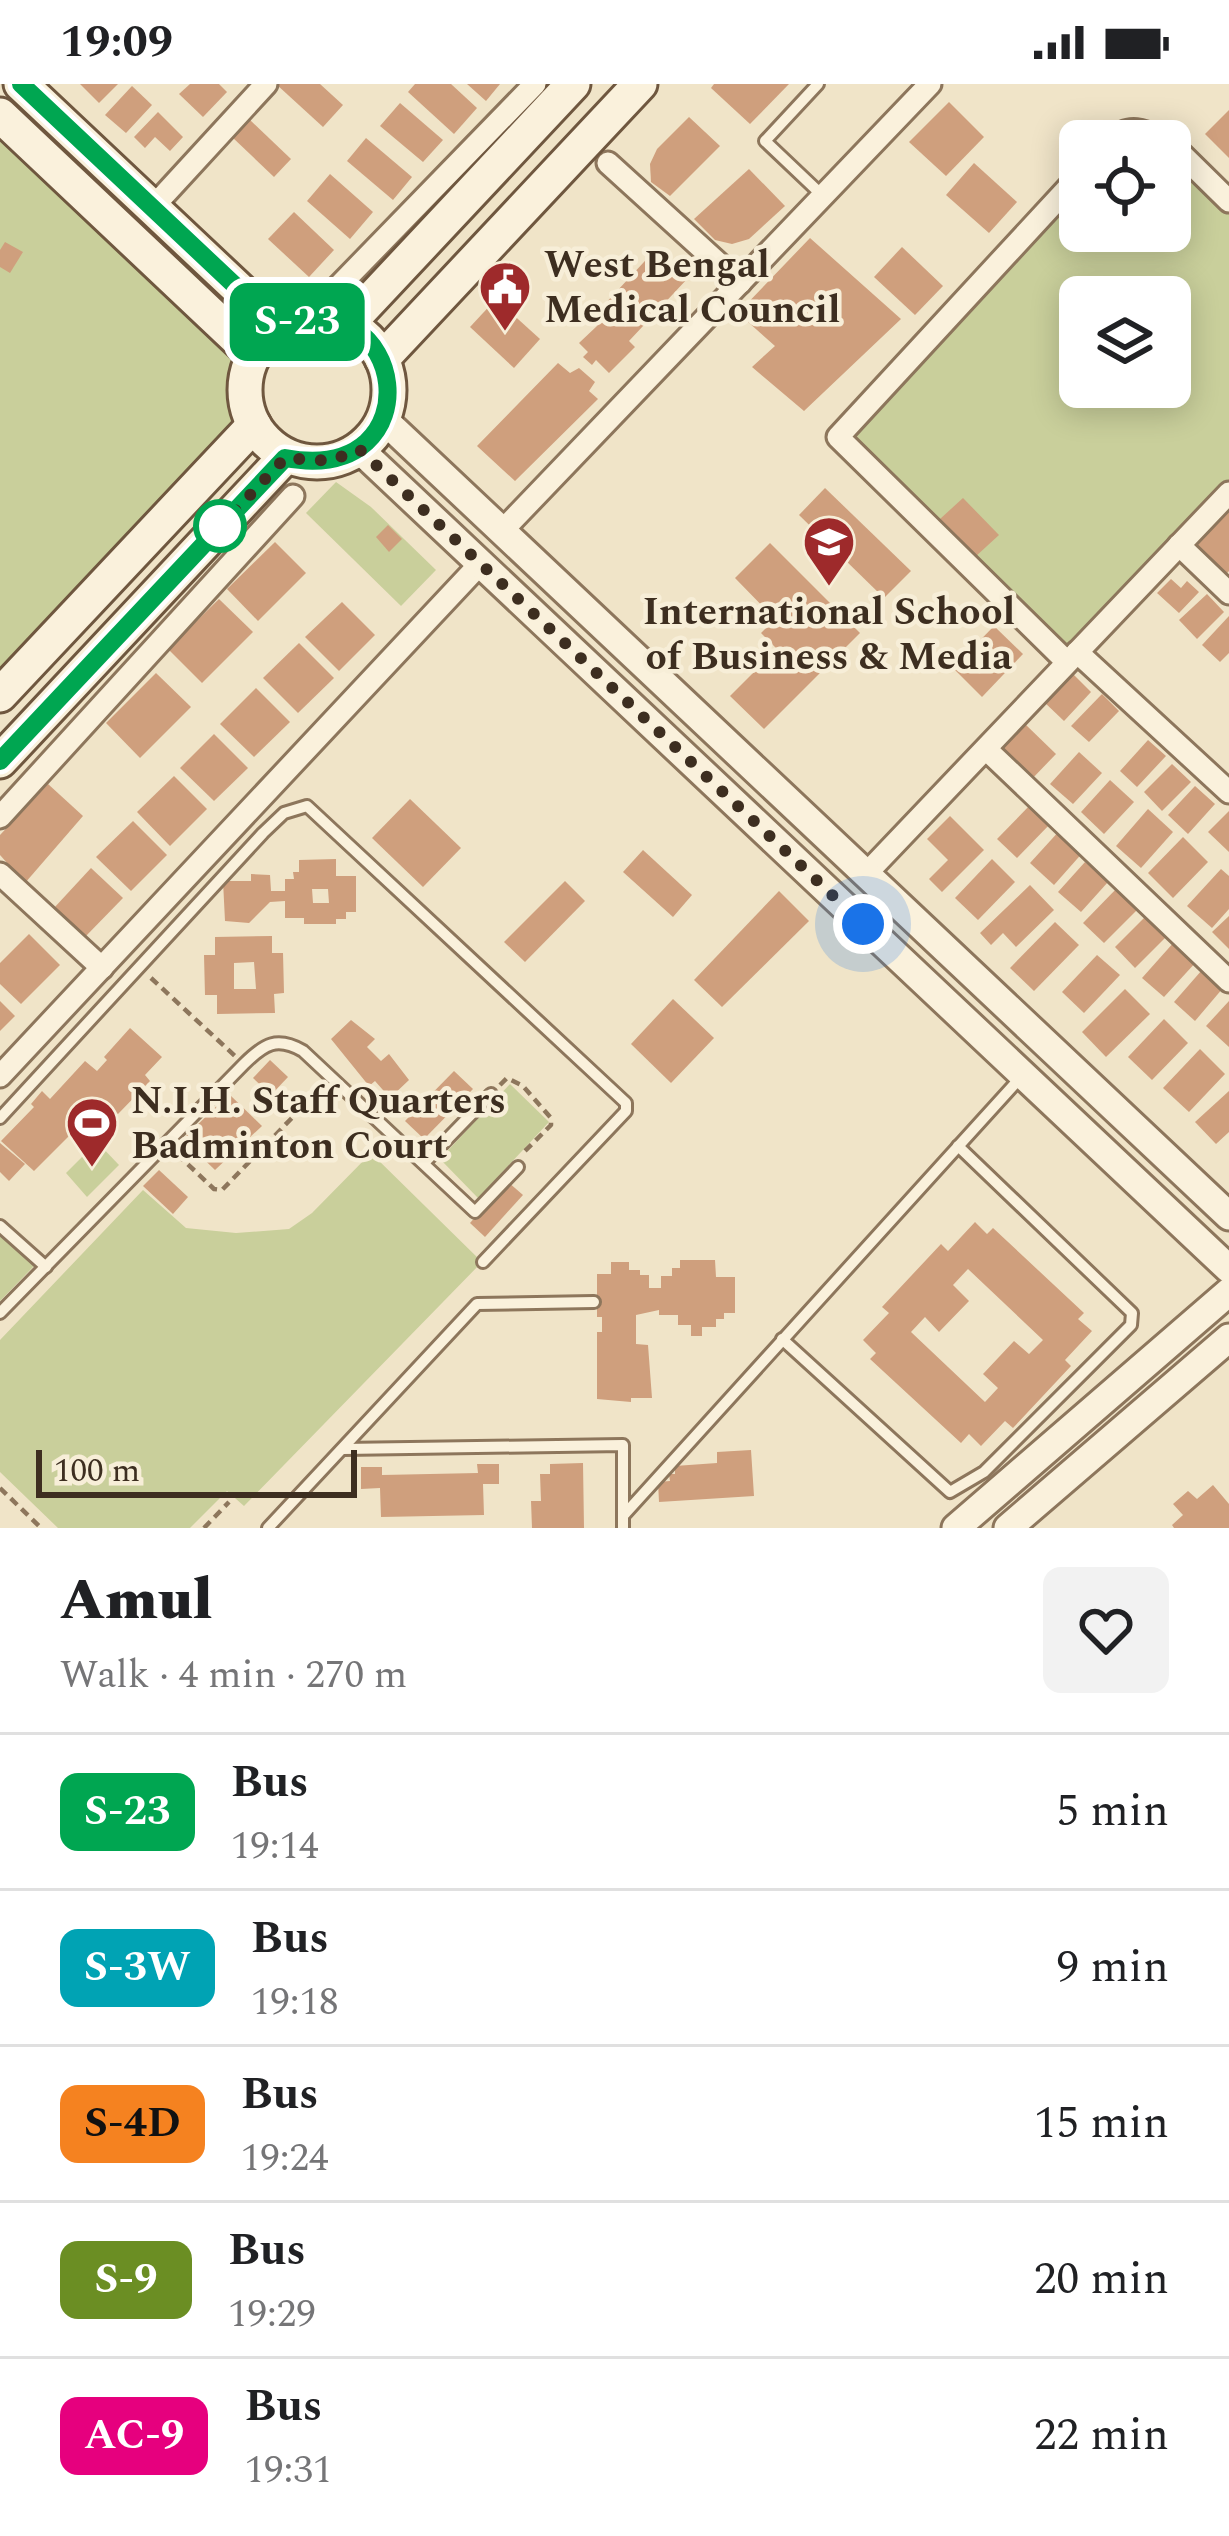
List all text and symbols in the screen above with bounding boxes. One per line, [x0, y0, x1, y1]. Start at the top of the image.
text: 19:09 [60, 8, 173, 77]
map controls [1059, 120, 1191, 408]
button: locate [1059, 120, 1191, 252]
place label: West Bengal Medical Council [544, 236, 840, 340]
public building icon: West Bengal Medical Council [477, 259, 533, 333]
button: layers [1059, 276, 1191, 408]
line badge: S-23 [213, 283, 381, 361]
text: S-23 [254, 290, 340, 353]
unlabelled marker [195, 501, 245, 551]
school or university icon: International School of Business & Media [801, 514, 857, 588]
place label: International School of Business & Media [643, 583, 1015, 687]
your location [833, 894, 893, 954]
place label: N.I.H. Staff Quarters Badminton Court [131, 1072, 506, 1176]
sports icon: N.I.H. Staff Quarters Badminton Court [64, 1095, 120, 1169]
scale bar [36, 1444, 357, 1497]
text: 100 m [54, 1446, 140, 1496]
text: Amul [60, 1558, 212, 1644]
button: heart [1043, 1567, 1169, 1693]
text: Walk · 4 min · 270 m [60, 1646, 407, 1705]
text: Bus [231, 1748, 309, 1817]
text: 5 min [1056, 1777, 1169, 1846]
text: S-23 [84, 1780, 171, 1843]
text: 19:14 [231, 1817, 318, 1876]
text: Bus [251, 1904, 329, 1973]
text: 9 min [1056, 1933, 1169, 2002]
text: S-3W [84, 1936, 191, 1999]
text: 19:18 [251, 1973, 339, 2032]
text: Bus [241, 2060, 319, 2129]
text: 15 min [1034, 2089, 1169, 2158]
text: S-4D [84, 2092, 181, 2155]
text: 19:24 [241, 2129, 329, 2188]
text: Bus [228, 2216, 306, 2285]
text: 20 min [1034, 2245, 1169, 2314]
text: S-9 [94, 2248, 158, 2311]
text: 19:29 [228, 2285, 316, 2344]
text: Bus [244, 2372, 322, 2441]
text: 22 min [1034, 2401, 1169, 2470]
text: AC-9 [84, 2404, 184, 2467]
text: 19:31 [244, 2441, 332, 2500]

